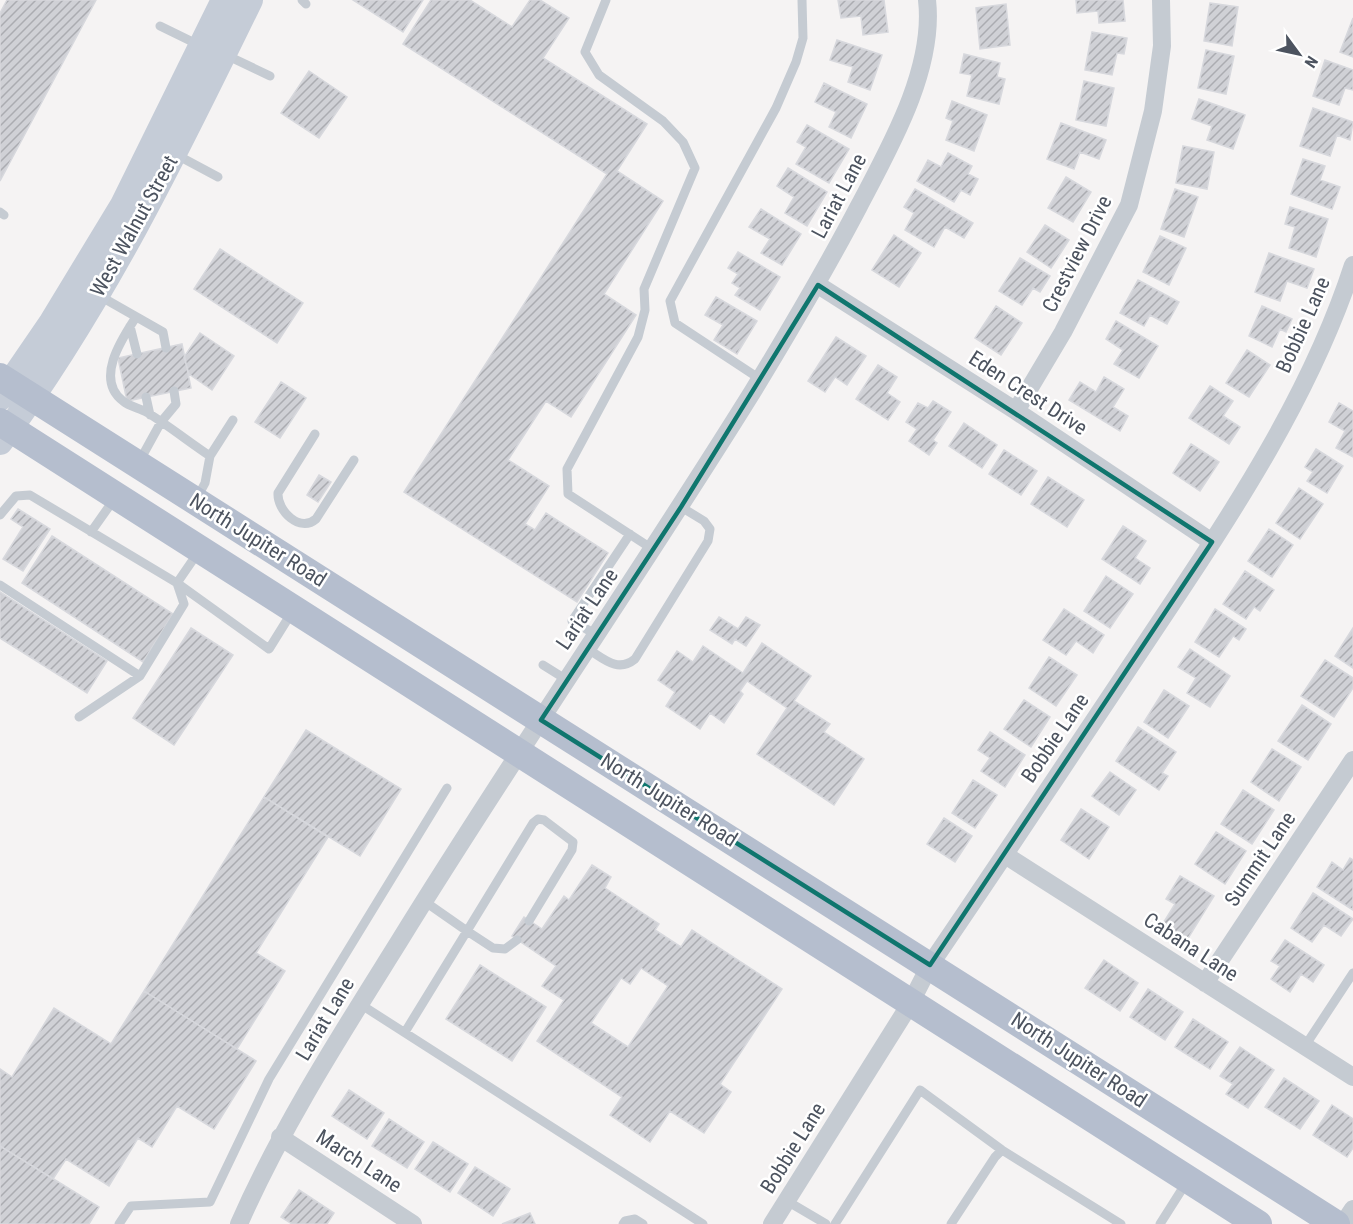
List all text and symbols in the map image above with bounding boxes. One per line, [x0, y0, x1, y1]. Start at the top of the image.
north arrow [1269, 24, 1329, 84]
text: N [1301, 53, 1322, 71]
street label: Lariat Lane [807, 149, 871, 242]
street label: West Walnut Street [85, 151, 183, 301]
street label: Crestview Drive [1037, 192, 1117, 316]
street label: Bobbie Lane [1271, 273, 1335, 377]
street label: Eden Crest Drive [964, 346, 1092, 440]
street label: North Jupiter Road [185, 488, 331, 592]
street label: Lariat Lane [551, 564, 623, 654]
street label: Bobbie Lane [1016, 689, 1094, 787]
street label: North Jupiter Road [596, 748, 742, 852]
street label: Summit Lane [1220, 807, 1300, 911]
street label: Cabana Lane [1139, 908, 1243, 986]
street label: Lariat Lane [291, 973, 359, 1065]
street label: North Jupiter Road [1007, 1007, 1151, 1113]
street label: Bobbie Lane [756, 1098, 830, 1198]
street label: March Lane [312, 1125, 406, 1198]

